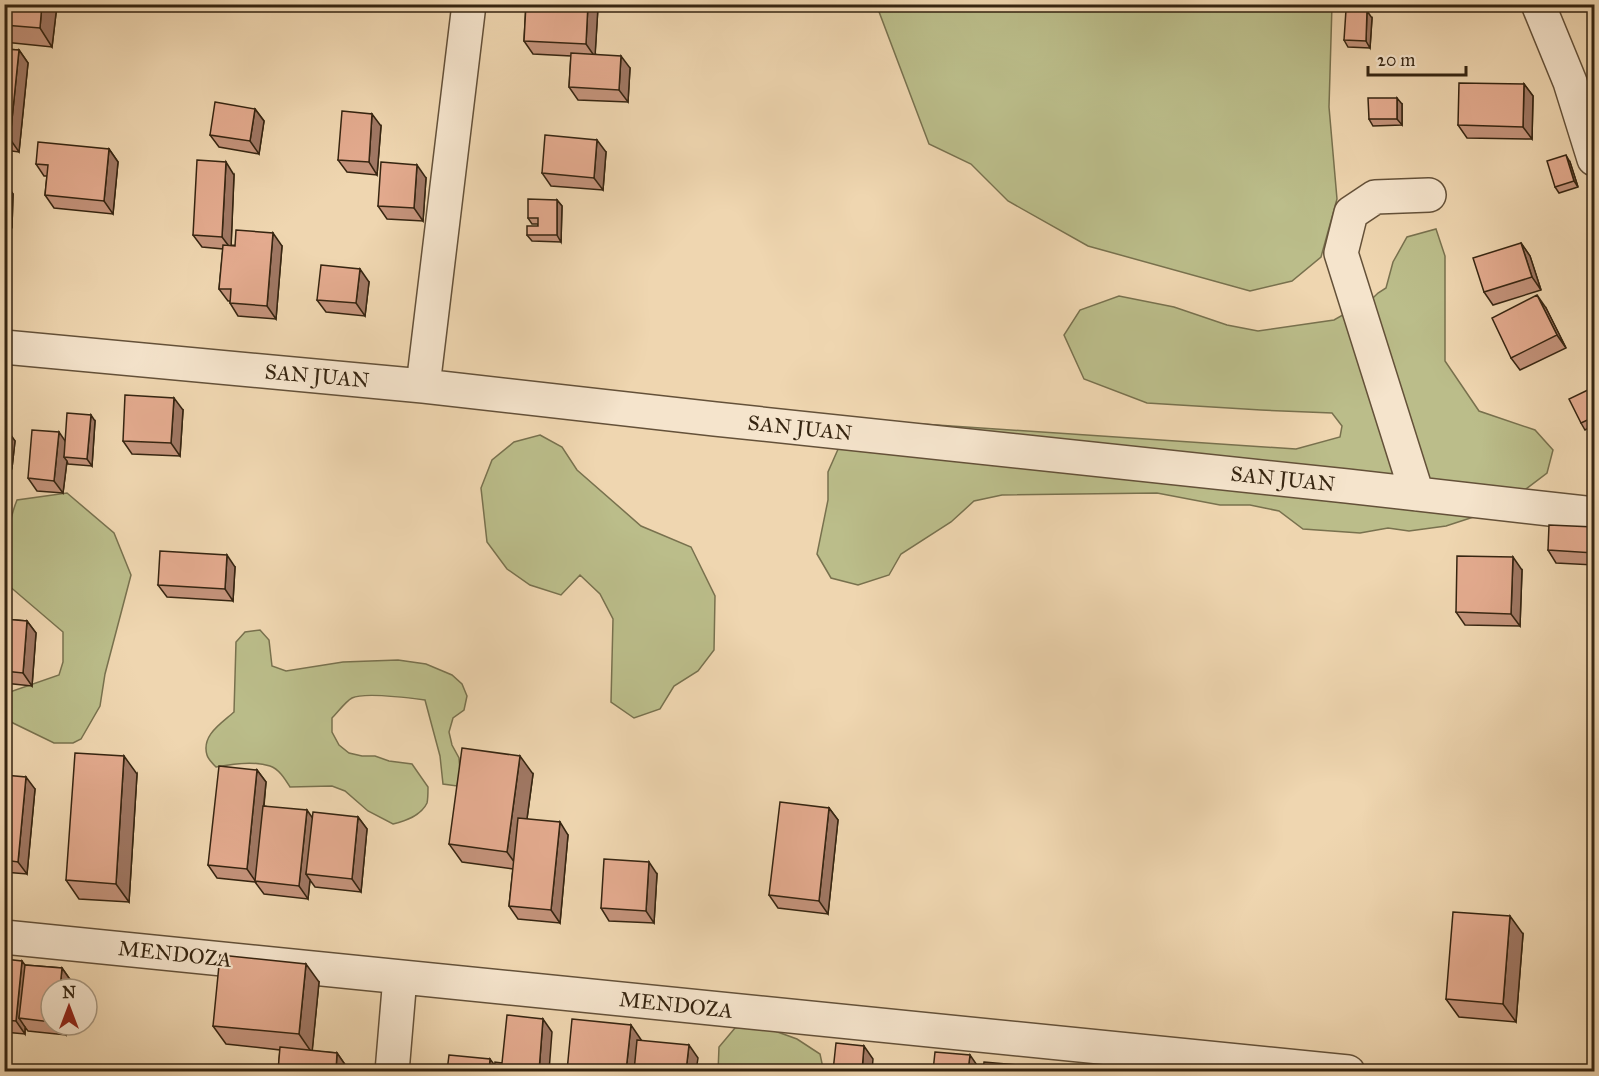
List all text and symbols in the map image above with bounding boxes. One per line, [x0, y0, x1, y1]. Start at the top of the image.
scale bar [1368, 39, 1466, 77]
text: 20 m [1377, 49, 1415, 71]
street label: SAN JUAN [264, 358, 371, 394]
street label: SAN JUAN [746, 410, 854, 446]
street label: SAN JUAN [1229, 461, 1337, 497]
street label: MENDOZA [117, 935, 233, 973]
north arrow [39, 977, 99, 1037]
text: N [62, 983, 76, 1002]
street label: MENDOZA [618, 986, 734, 1024]

